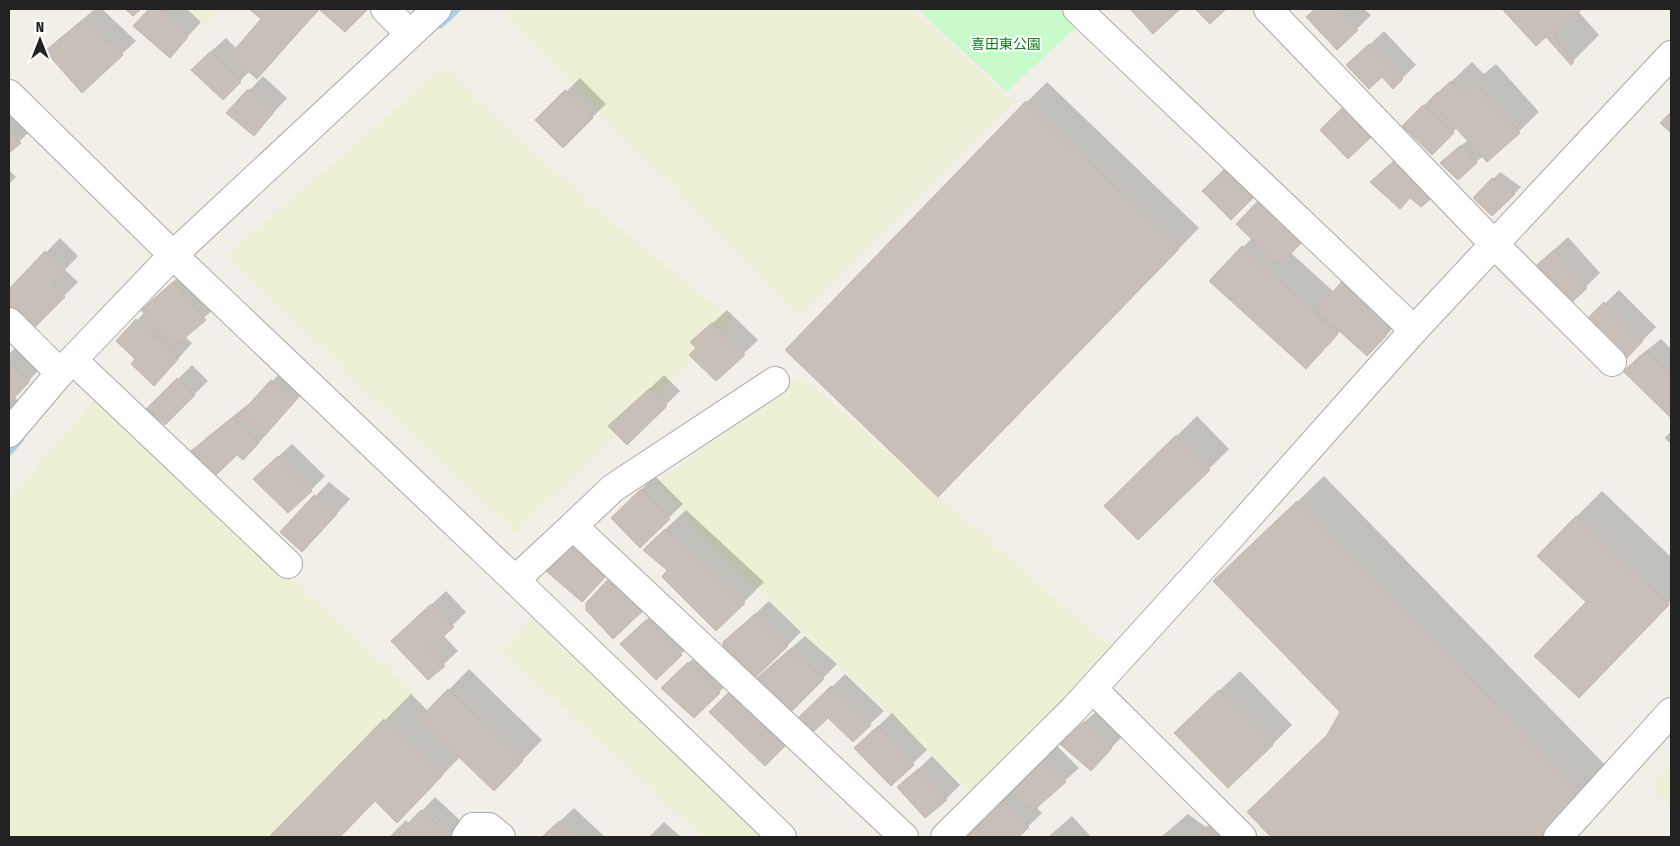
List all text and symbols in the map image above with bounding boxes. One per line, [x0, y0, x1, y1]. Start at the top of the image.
north arrow [15, 15, 65, 65]
text: N [36, 19, 44, 36]
park label: 喜田東公園 [971, 36, 1041, 53]

